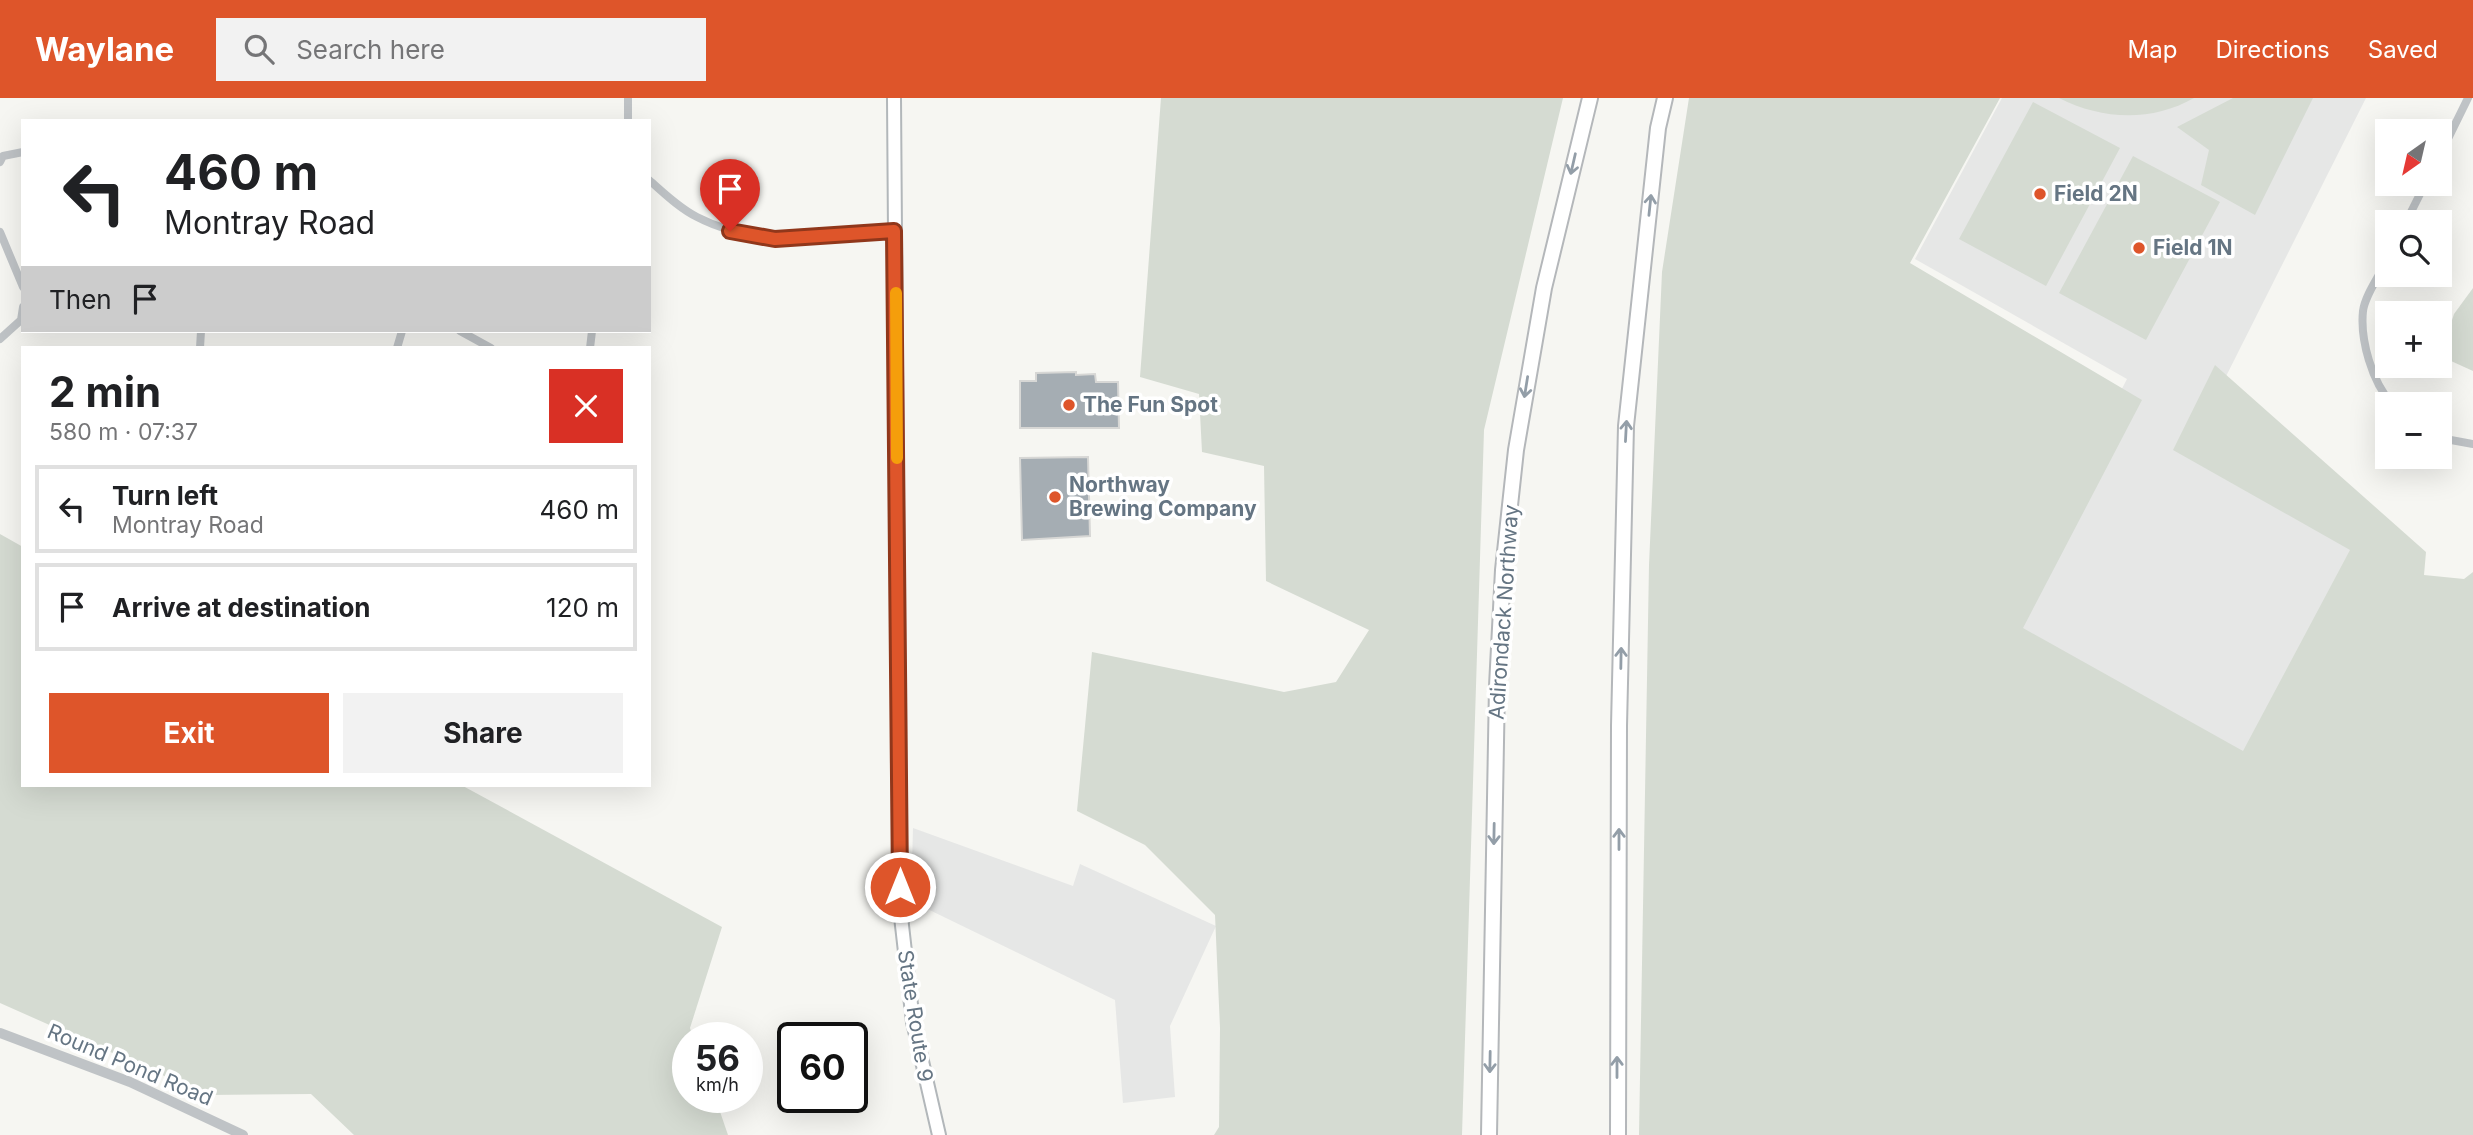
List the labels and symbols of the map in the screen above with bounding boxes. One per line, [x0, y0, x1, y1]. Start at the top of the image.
north arrow [2375, 119, 2452, 196]
one-way arrow [1566, 152, 1579, 175]
pin [700, 159, 760, 231]
place label: Field 2N [2054, 181, 2138, 206]
marker: Field 2N [2032, 186, 2048, 202]
one-way arrow [1644, 194, 1657, 216]
place label: Field 1N [2153, 235, 2233, 260]
marker: Field 1N [2131, 240, 2147, 256]
one-way arrow [1519, 375, 1532, 397]
place label: The Fun Spot [1083, 392, 1218, 417]
marker: The Fun Spot [1061, 397, 1077, 413]
one-way arrow [1620, 420, 1633, 442]
place label: Northway Brewing Company [1069, 472, 1257, 521]
marker: Northway Brewing Company [1047, 489, 1063, 505]
street label: Adirondack Northway [1484, 503, 1523, 720]
one-way arrow [1614, 647, 1628, 670]
one-way arrow [1487, 822, 1501, 845]
one-way arrow [1612, 828, 1626, 851]
position arrow [863, 850, 937, 924]
street label: State Route 9 [893, 948, 938, 1084]
street label: Round Pond Road [44, 1018, 217, 1111]
speed limit sign: 60 [777, 1022, 868, 1113]
one-way arrow [1483, 1050, 1497, 1073]
one-way arrow [1610, 1056, 1624, 1079]

